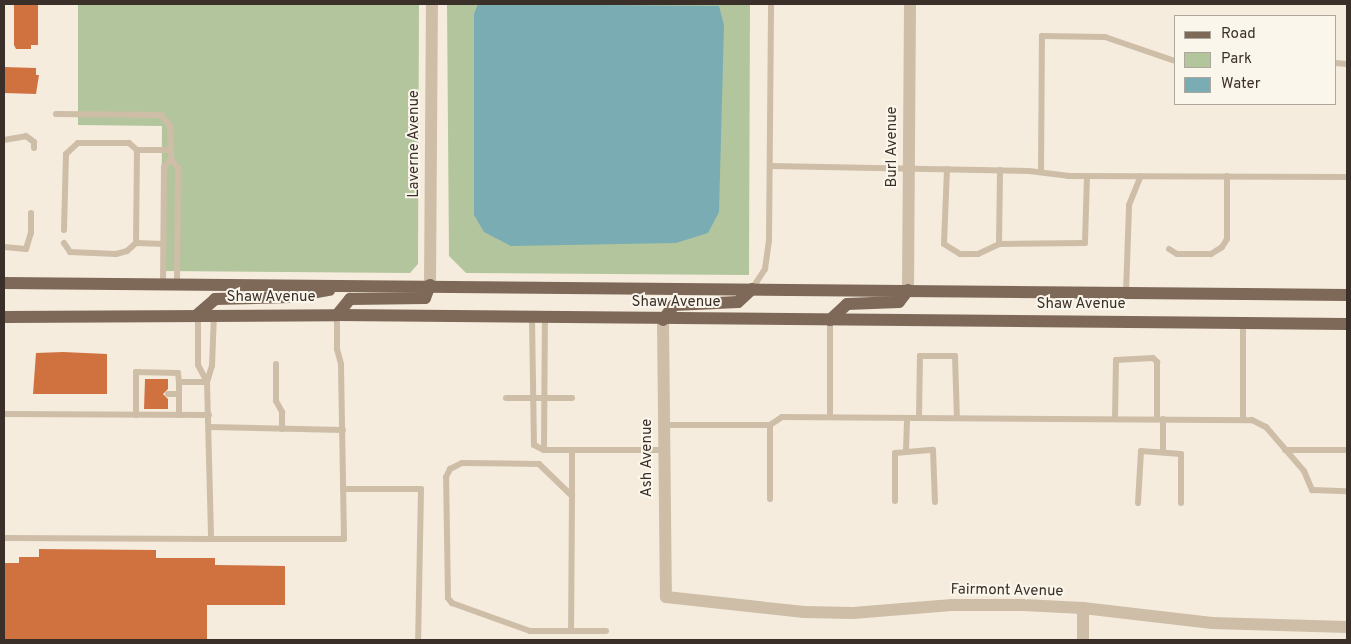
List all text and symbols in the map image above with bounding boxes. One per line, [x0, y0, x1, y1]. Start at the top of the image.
legend [1174, 15, 1336, 105]
text: Road [1221, 25, 1256, 44]
text: Park [1221, 50, 1252, 69]
text: Water [1221, 75, 1260, 94]
street label: Laverne Avenue [406, 90, 424, 198]
street label: Burl Avenue [884, 106, 902, 188]
street label: Shaw Avenue [226, 289, 316, 307]
street label: Shaw Avenue [631, 294, 721, 312]
street label: Shaw Avenue [1036, 296, 1126, 314]
street label: Ash Avenue [639, 418, 657, 498]
street label: Fairmont Avenue [950, 581, 1064, 601]

